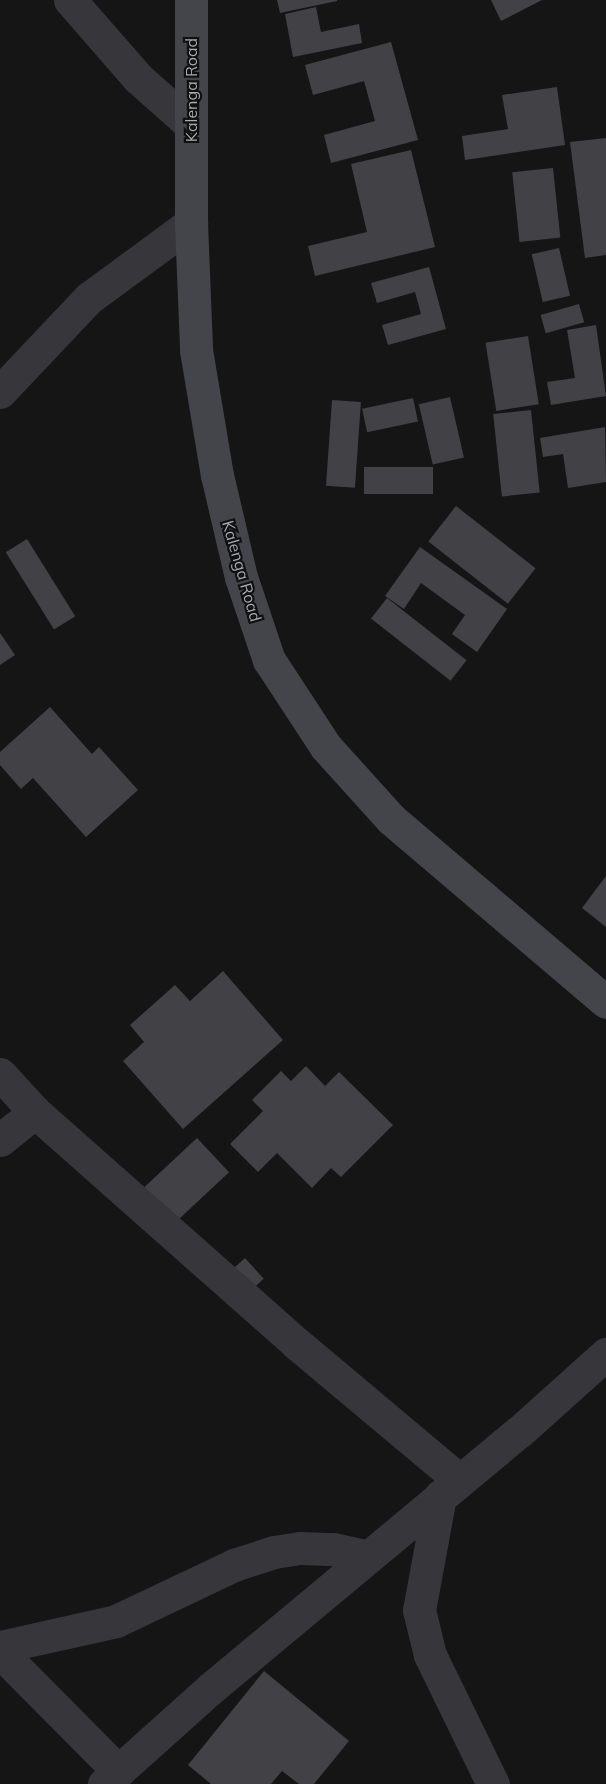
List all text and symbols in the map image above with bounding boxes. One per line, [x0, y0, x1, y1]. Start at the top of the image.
street label: Kalenga Road [181, 38, 201, 142]
street label: Kalenga Road [218, 518, 266, 624]

